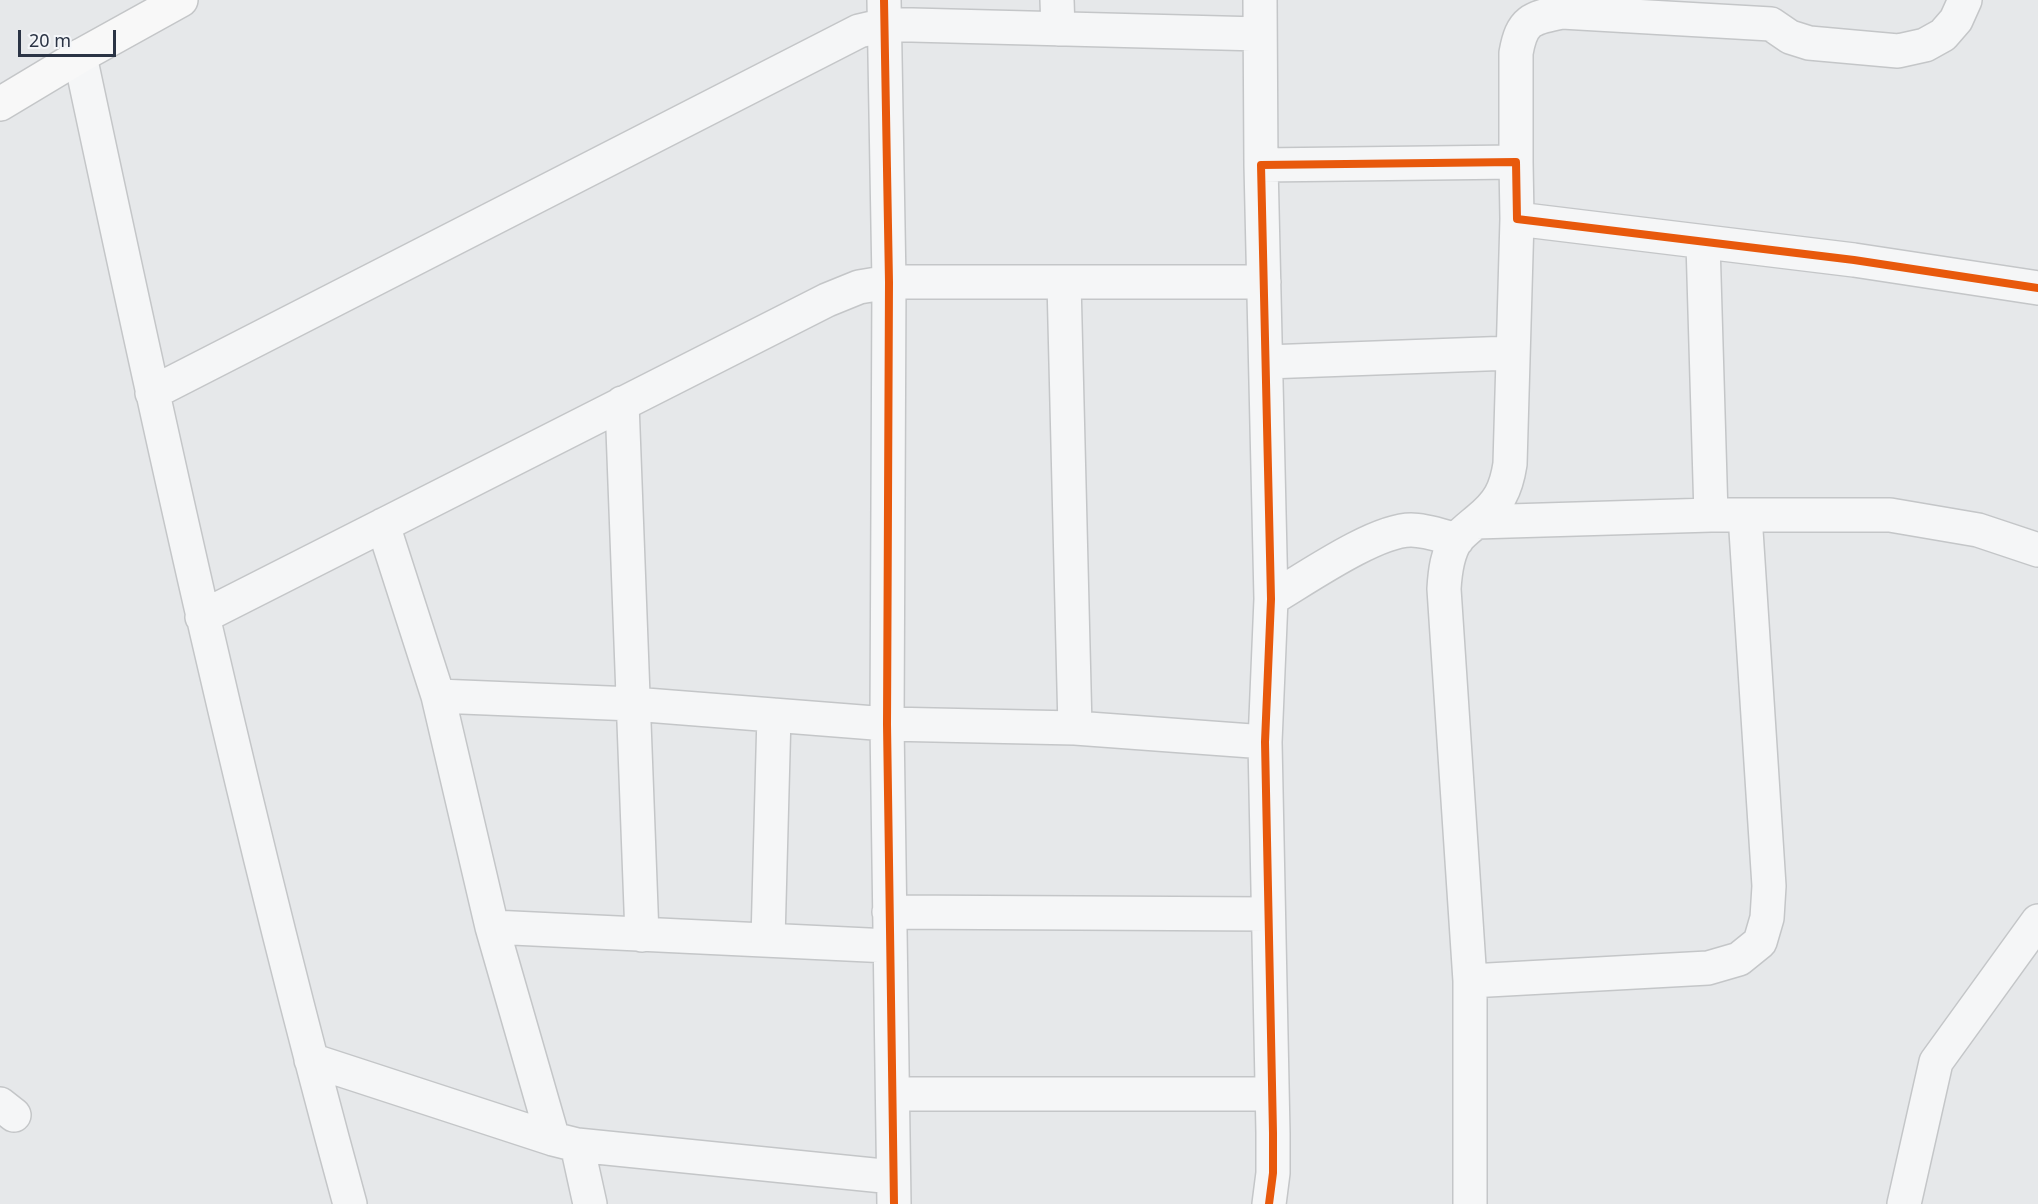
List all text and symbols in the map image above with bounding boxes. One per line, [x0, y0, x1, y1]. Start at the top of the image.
scale bar [21, 18, 118, 56]
text: 20 m [29, 28, 71, 52]

